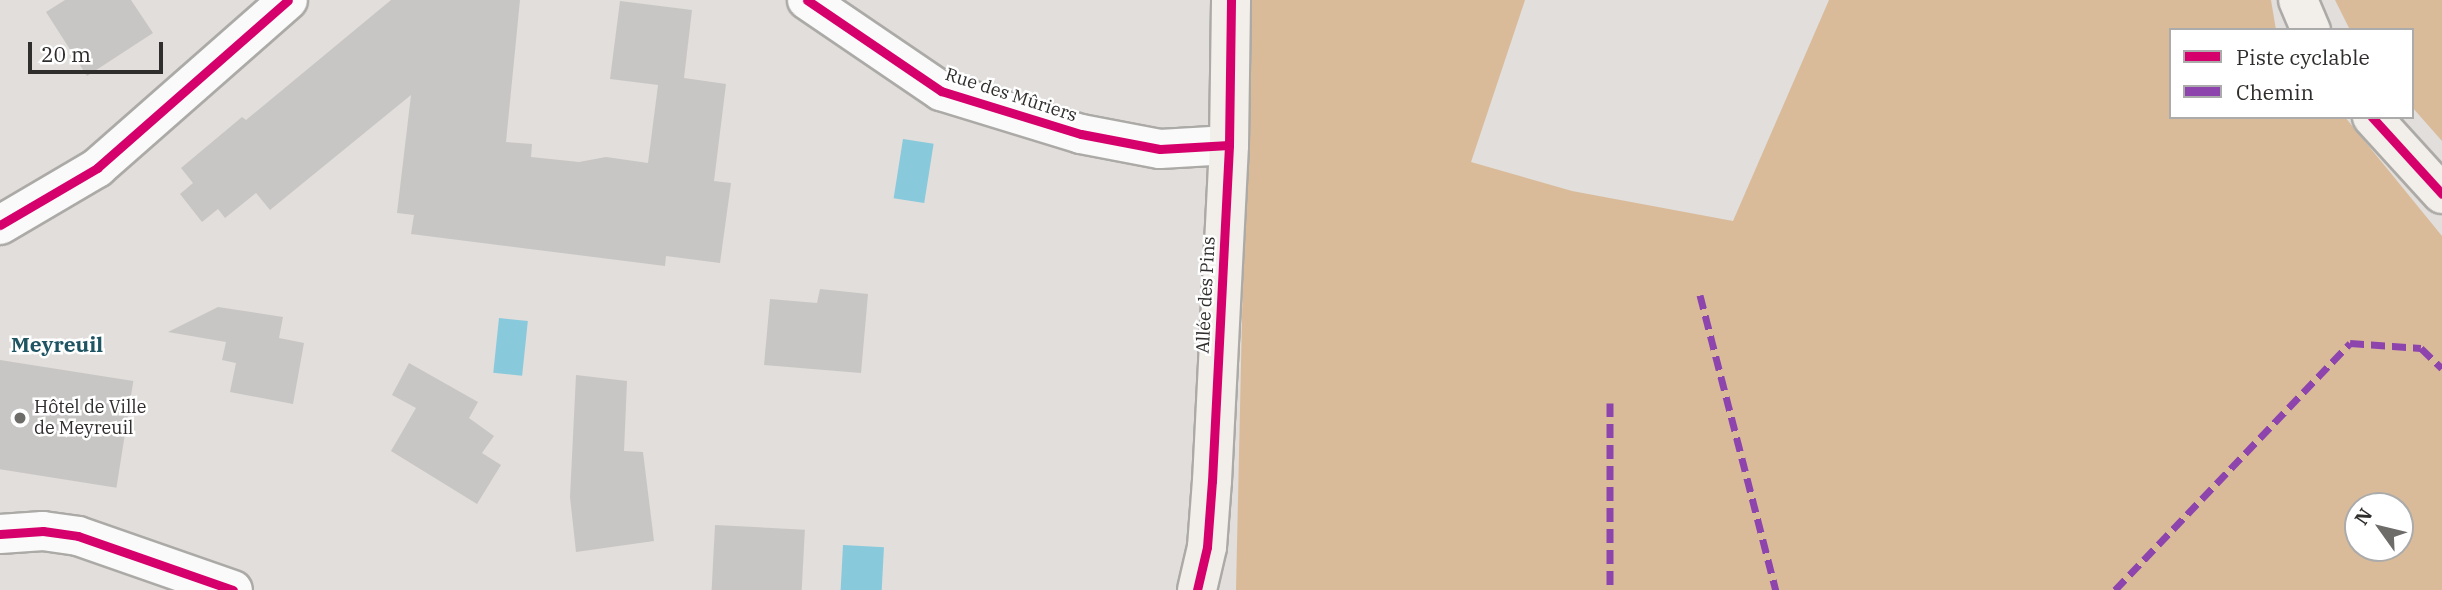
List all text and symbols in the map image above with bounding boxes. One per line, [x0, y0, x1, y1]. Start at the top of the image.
scale bar [32, 28, 166, 72]
legend [2169, 28, 2414, 119]
text: 20 m [41, 40, 91, 68]
text: Piste cyclable [2236, 43, 2370, 71]
street label: Rue des Mûriers [942, 63, 1080, 127]
text: Chemin [2236, 78, 2314, 106]
street label: Allée des Pins [1192, 236, 1220, 354]
district label: Meyreuil [11, 331, 103, 357]
place label: Hôtel de Ville de Meyreuil [34, 397, 146, 440]
marker: Hôtel de Ville de Meyreuil [12, 410, 28, 426]
north arrow [2344, 492, 2414, 562]
text: N [2349, 503, 2377, 529]

